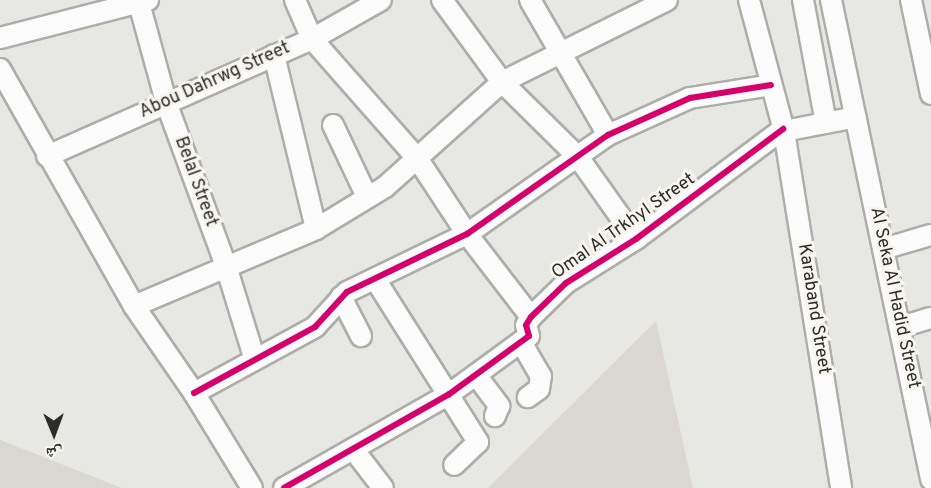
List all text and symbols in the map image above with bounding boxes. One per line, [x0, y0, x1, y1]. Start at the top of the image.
street label: Abou Dahrwg Street [136, 38, 294, 124]
street label: Belal Street [169, 134, 221, 230]
street label: Omal Al Trkhyl Street [548, 169, 700, 285]
street label: Al Seka Al Hadid Street [864, 205, 924, 391]
street label: Karaband Street [792, 242, 834, 376]
north arrow [24, 404, 84, 464]
text: ش [46, 442, 63, 462]

